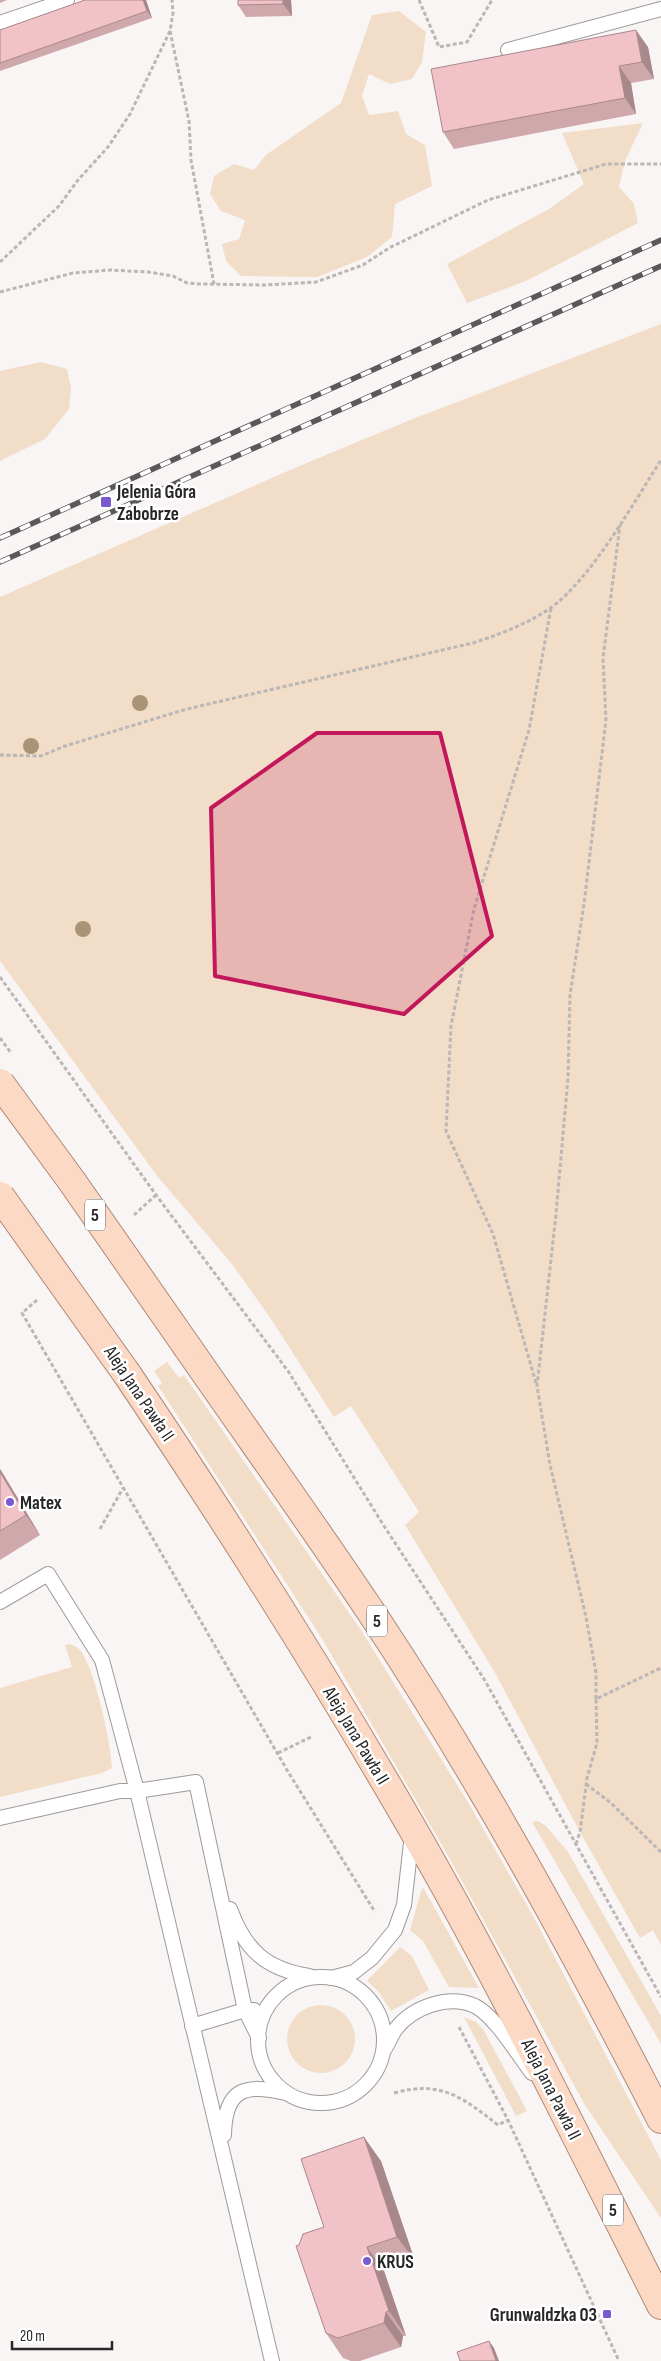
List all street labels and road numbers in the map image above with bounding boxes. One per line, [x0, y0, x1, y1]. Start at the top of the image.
road number: 5 [85, 1200, 105, 1230]
street label: Aleja Jana Pawła II [98, 1341, 179, 1446]
road number: 5 [367, 1605, 387, 1636]
street label: Aleja Jana Pawła II [317, 1682, 394, 1789]
street label: Aleja Jana Pawła II [515, 2034, 586, 2144]
road number: 5 [603, 2194, 623, 2226]

